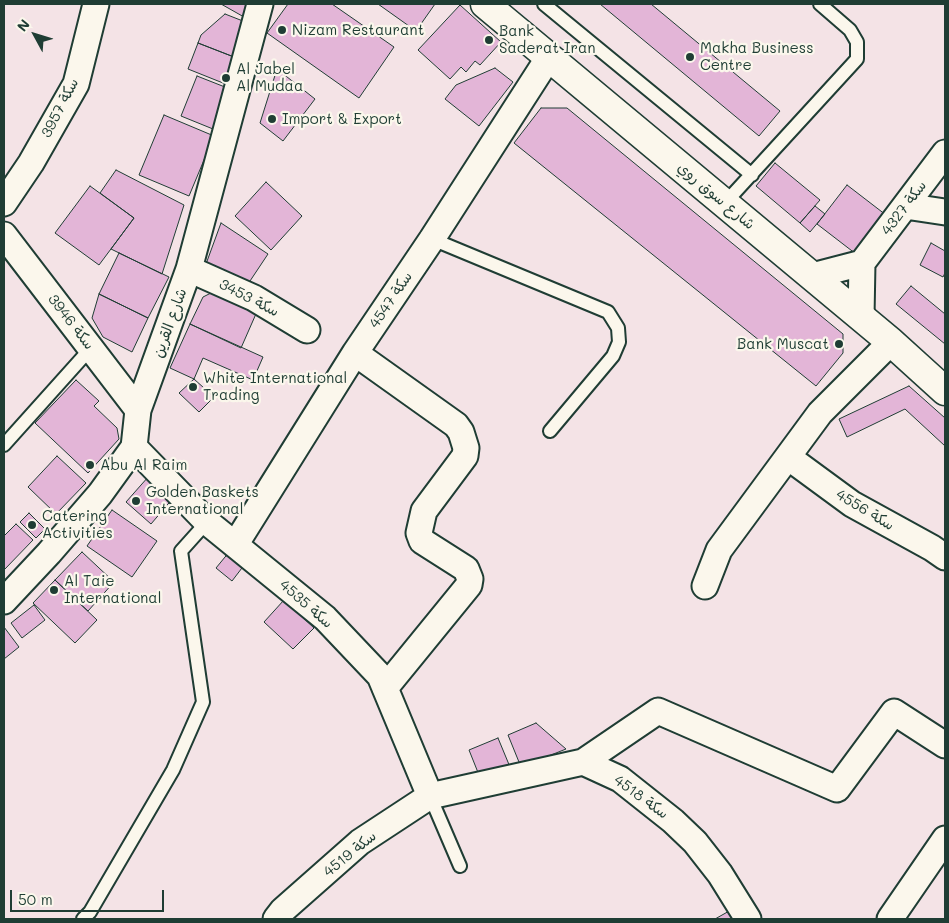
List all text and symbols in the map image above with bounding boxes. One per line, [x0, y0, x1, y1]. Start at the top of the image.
north arrow [10, 10, 60, 60]
text: N [12, 15, 34, 35]
place label: Nizam Restaurant [292, 21, 424, 39]
place label: Bank Saderat Iran [499, 22, 596, 57]
marker: Nizam Restaurant [276, 24, 288, 36]
marker: Bank Saderat Iran [483, 34, 495, 46]
place label: Makha Business Centre [700, 39, 813, 74]
marker: Makha Business Centre [684, 51, 696, 63]
place label: Al Jabel Al Mudaa [236, 60, 303, 95]
marker: Al Jabel Al Mudaa [220, 72, 232, 84]
street label: سكة 3957 [37, 75, 83, 141]
place label: Import & Export [282, 110, 402, 128]
marker: Import & Export [266, 113, 278, 125]
street label: شارع سوق روي [674, 158, 758, 234]
street label: سكة 4327 [878, 177, 930, 239]
street label: سكة 4547 [366, 268, 416, 332]
street label: سكة 3453 [216, 275, 282, 321]
street label: شارع القرين [149, 286, 191, 360]
street label: سكة 3946 [44, 291, 98, 353]
place label: Bank Muscat [737, 335, 829, 353]
marker: Bank Muscat [833, 338, 845, 350]
place label: White International Trading [203, 369, 347, 404]
marker: White International Trading [187, 381, 199, 393]
place label: Abu Al Raim [100, 456, 187, 474]
marker: Abu Al Raim [84, 459, 96, 471]
place label: Golden Baskets International [146, 483, 259, 518]
street label: سكة 4556 [832, 486, 898, 534]
marker: Golden Baskets International [130, 495, 142, 507]
place label: Catering Activities [42, 507, 113, 542]
marker: Catering Activities [26, 519, 38, 531]
place label: Al Taie International [64, 572, 161, 607]
street label: سكة 4535 [276, 576, 336, 632]
marker: Al Taie International [48, 584, 60, 596]
street label: سكة 4518 [610, 771, 672, 823]
street label: سكة 4519 [320, 827, 380, 881]
scale bar [12, 880, 166, 912]
text: 50 m [18, 889, 53, 909]

